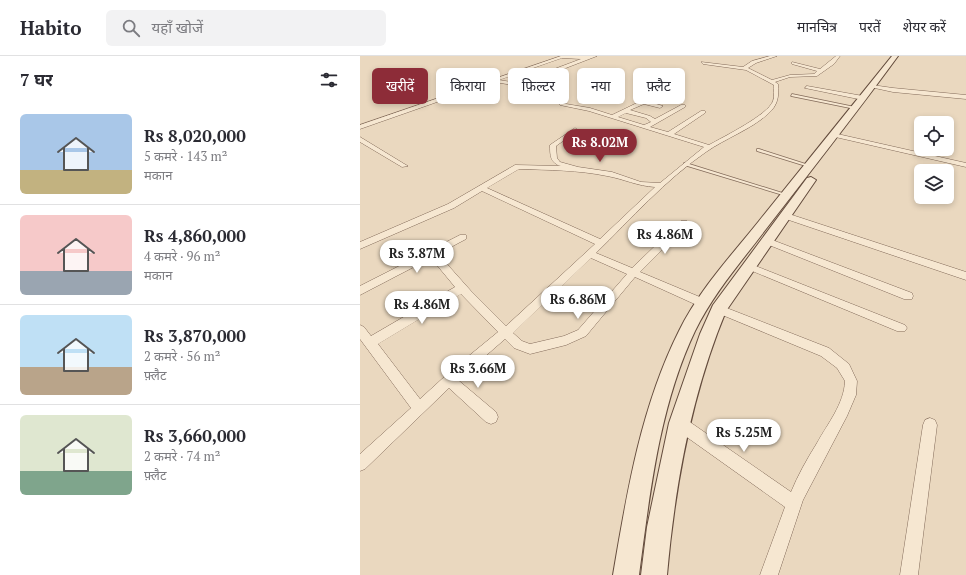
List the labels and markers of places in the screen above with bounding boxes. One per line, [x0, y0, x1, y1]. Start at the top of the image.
pin: Rs 8.02M [559, 129, 641, 163]
pin: Rs 4.86M [624, 221, 706, 255]
pin: Rs 3.87M [376, 240, 458, 274]
pin: Rs 6.86M [537, 286, 619, 320]
pin: Rs 4.86M [381, 291, 463, 325]
pin: Rs 3.66M [437, 355, 519, 389]
pin: Rs 5.25M [703, 419, 785, 453]

